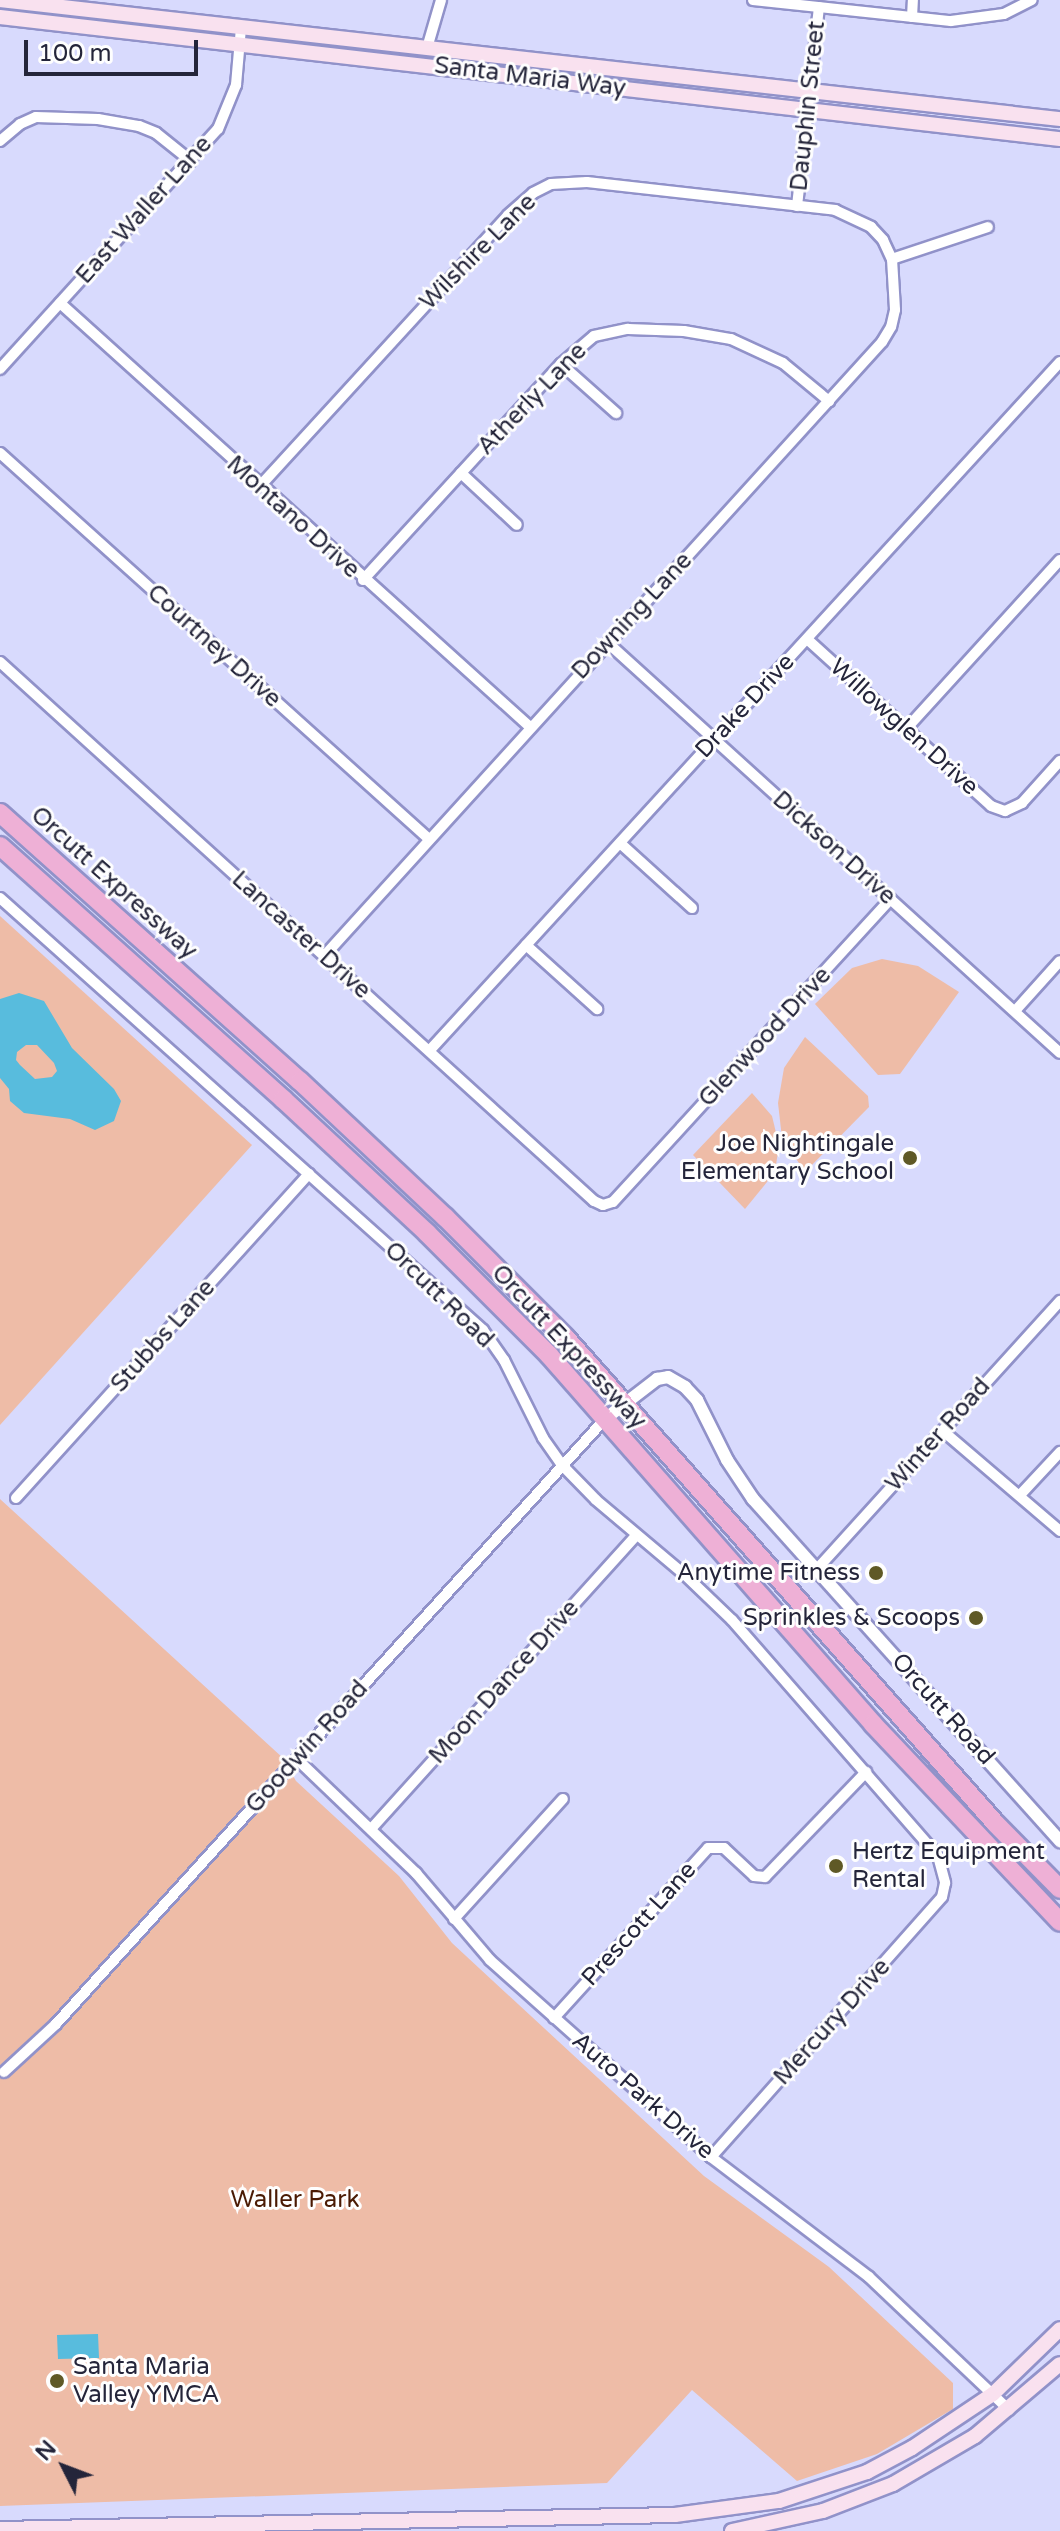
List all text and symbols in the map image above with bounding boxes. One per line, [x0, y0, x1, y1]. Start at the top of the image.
street label: Dauphin Street [785, 19, 831, 193]
scale bar [28, 24, 202, 74]
text: 100 m [38, 39, 112, 68]
street label: Santa Maria Way [433, 51, 627, 103]
street label: East Waller Lane [70, 130, 218, 290]
street label: Wilshire Lane [414, 188, 542, 316]
street label: Atherly Lane [471, 337, 593, 461]
street label: Montano Drive [221, 450, 365, 584]
street label: Downing Lane [566, 547, 698, 685]
street label: Courtney Drive [141, 578, 287, 714]
street label: Drake Drive [689, 648, 801, 764]
street label: Willowglen Drive [824, 653, 984, 801]
street label: Dickson Drive [767, 785, 901, 911]
street label: Orcutt Expressway [25, 801, 203, 965]
street label: Lancaster Drive [226, 865, 376, 1005]
street label: Glenwood Drive [693, 961, 837, 1113]
place label: Joe Nightingale Elementary School [681, 1130, 894, 1186]
marker: Joe Nightingale Elementary School [901, 1149, 919, 1167]
street label: Orcutt Road [378, 1236, 500, 1354]
street label: Orcutt Expressway [486, 1259, 652, 1435]
street label: Stubbs Lane [105, 1274, 221, 1398]
street label: Winter Road [880, 1372, 996, 1498]
place label: Anytime Fitness [677, 1559, 860, 1587]
marker: Anytime Fitness [867, 1564, 885, 1582]
street label: Moon Dance Drive [423, 1594, 585, 1770]
place label: Sprinkles & Scoops [743, 1604, 960, 1632]
marker: Sprinkles & Scoops [967, 1609, 985, 1627]
street label: Orcutt Road [885, 1647, 1001, 1771]
street label: Goodwin Road [240, 1675, 374, 1819]
place label: Hertz Equipment Rental [852, 1838, 1045, 1894]
street label: Prescott Lane [576, 1856, 702, 1992]
marker: Hertz Equipment Rental [827, 1857, 845, 1875]
street label: Mercury Drive [768, 1953, 896, 2091]
street label: Auto Park Drive [566, 2027, 720, 2165]
park label: Waller Park [230, 2186, 360, 2214]
place label: Santa Maria Valley YMCA [73, 2353, 219, 2409]
marker: Santa Maria Valley YMCA [48, 2372, 66, 2390]
north arrow [24, 2427, 104, 2507]
text: N [31, 2436, 62, 2466]

